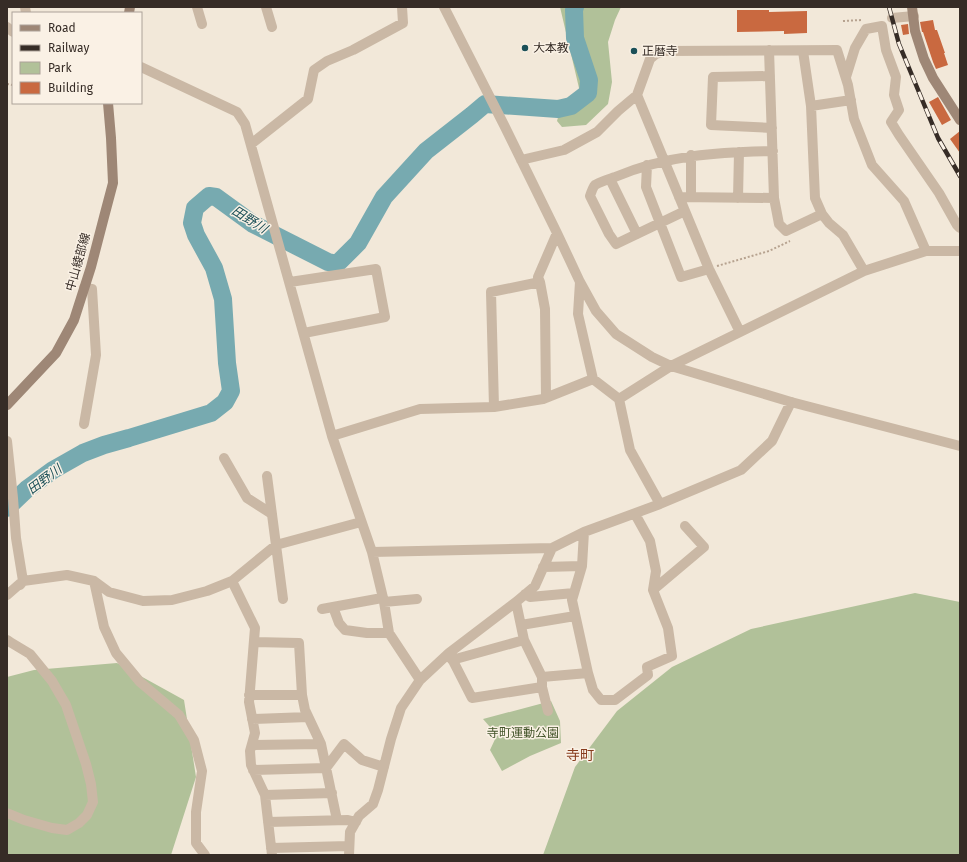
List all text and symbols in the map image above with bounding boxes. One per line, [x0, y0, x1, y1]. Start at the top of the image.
legend [12, 12, 142, 104]
text: Road [48, 21, 76, 35]
text: Railway [48, 41, 89, 55]
place label: 大本教 [533, 41, 569, 55]
marker: 大本教 [520, 43, 530, 53]
place label: 正暦寺 [642, 44, 678, 58]
marker: 正暦寺 [629, 46, 639, 56]
text: Park [48, 61, 72, 75]
text: Building [48, 81, 94, 95]
water label: 田野川 [229, 203, 272, 237]
street label: 中山綾部線 [63, 231, 93, 293]
water label: 田野川 [24, 460, 66, 497]
park label: 寺町運動公園 [487, 726, 559, 740]
district label: 寺町 [566, 747, 594, 764]

